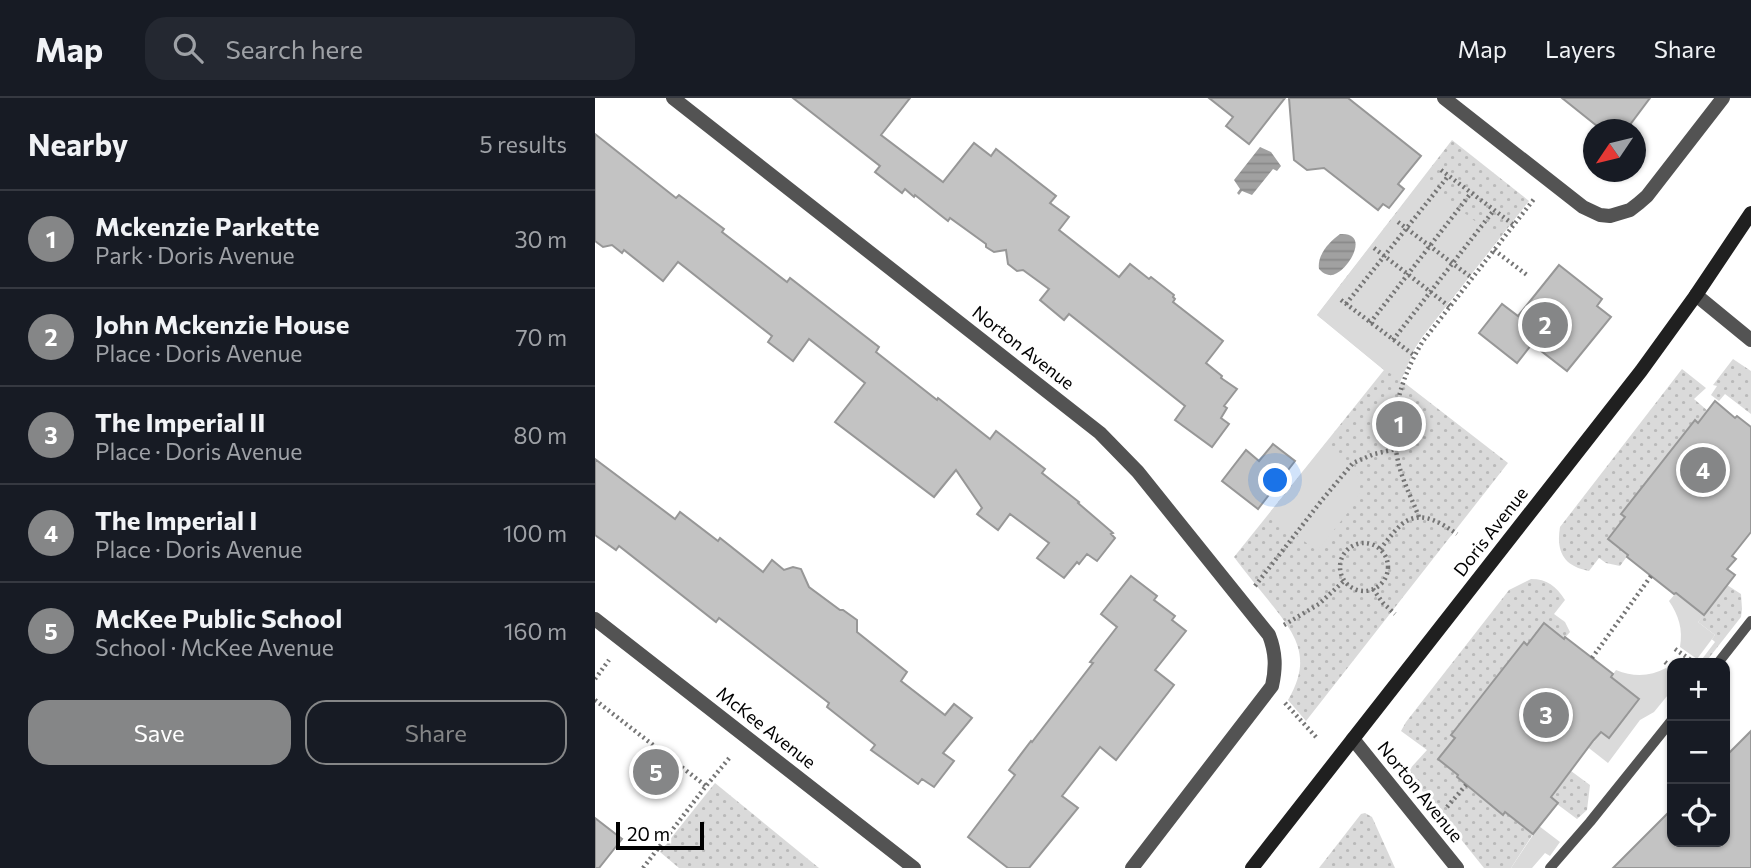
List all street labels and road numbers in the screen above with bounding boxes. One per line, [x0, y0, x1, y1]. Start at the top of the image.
street label: Norton Avenue [968, 301, 1079, 394]
street label: Doris Avenue [1448, 482, 1532, 581]
street label: McKee Avenue [713, 682, 821, 773]
street label: Norton Avenue [1373, 737, 1468, 846]

